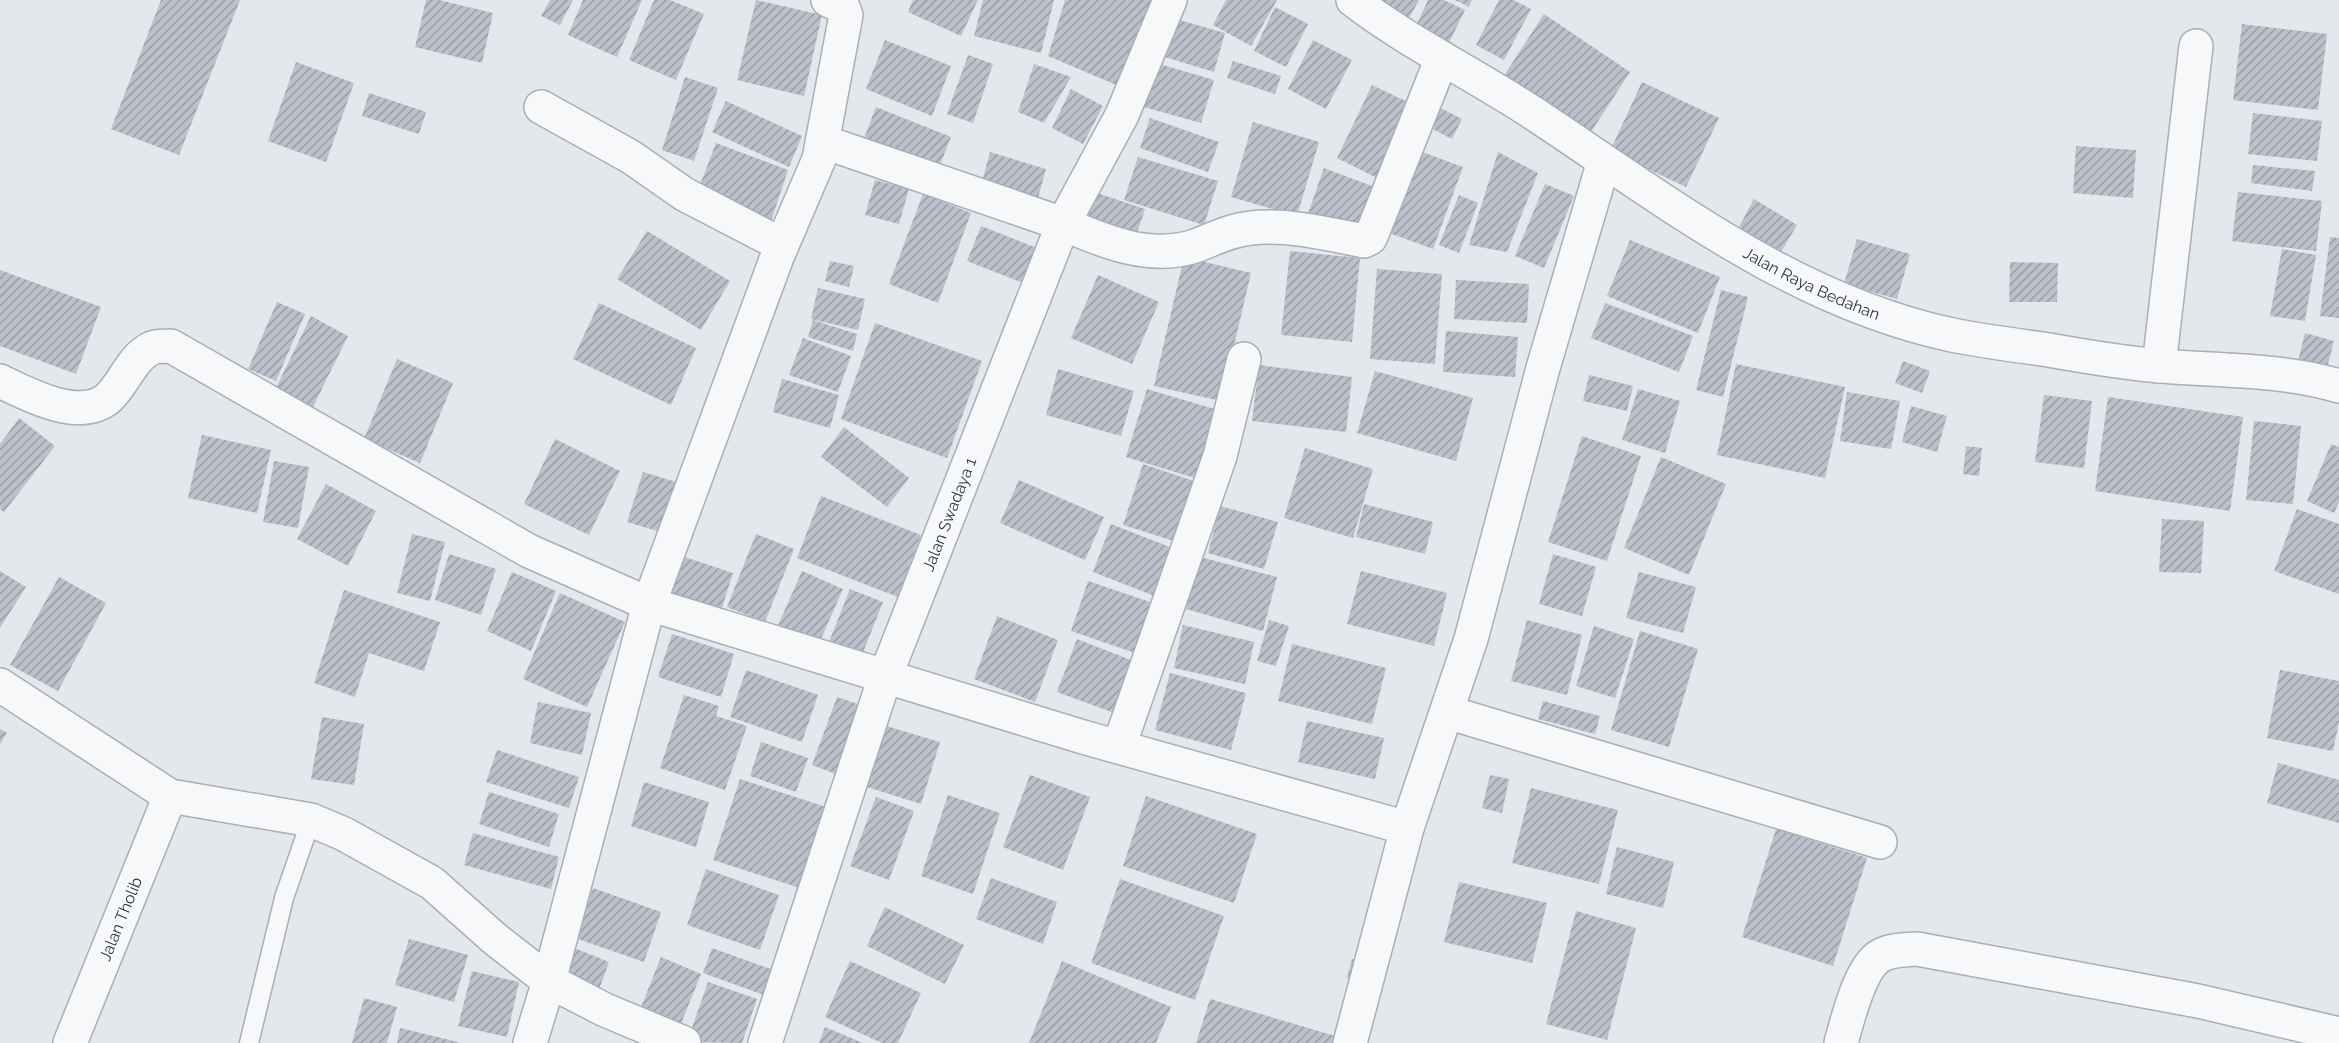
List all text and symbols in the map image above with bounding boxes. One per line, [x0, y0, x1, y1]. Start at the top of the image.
street label: Jalan Raya Bedahan [1740, 243, 1883, 323]
street label: Jalan Swadaya 1 [918, 455, 980, 574]
street label: Jalan Tholib [95, 874, 146, 963]

